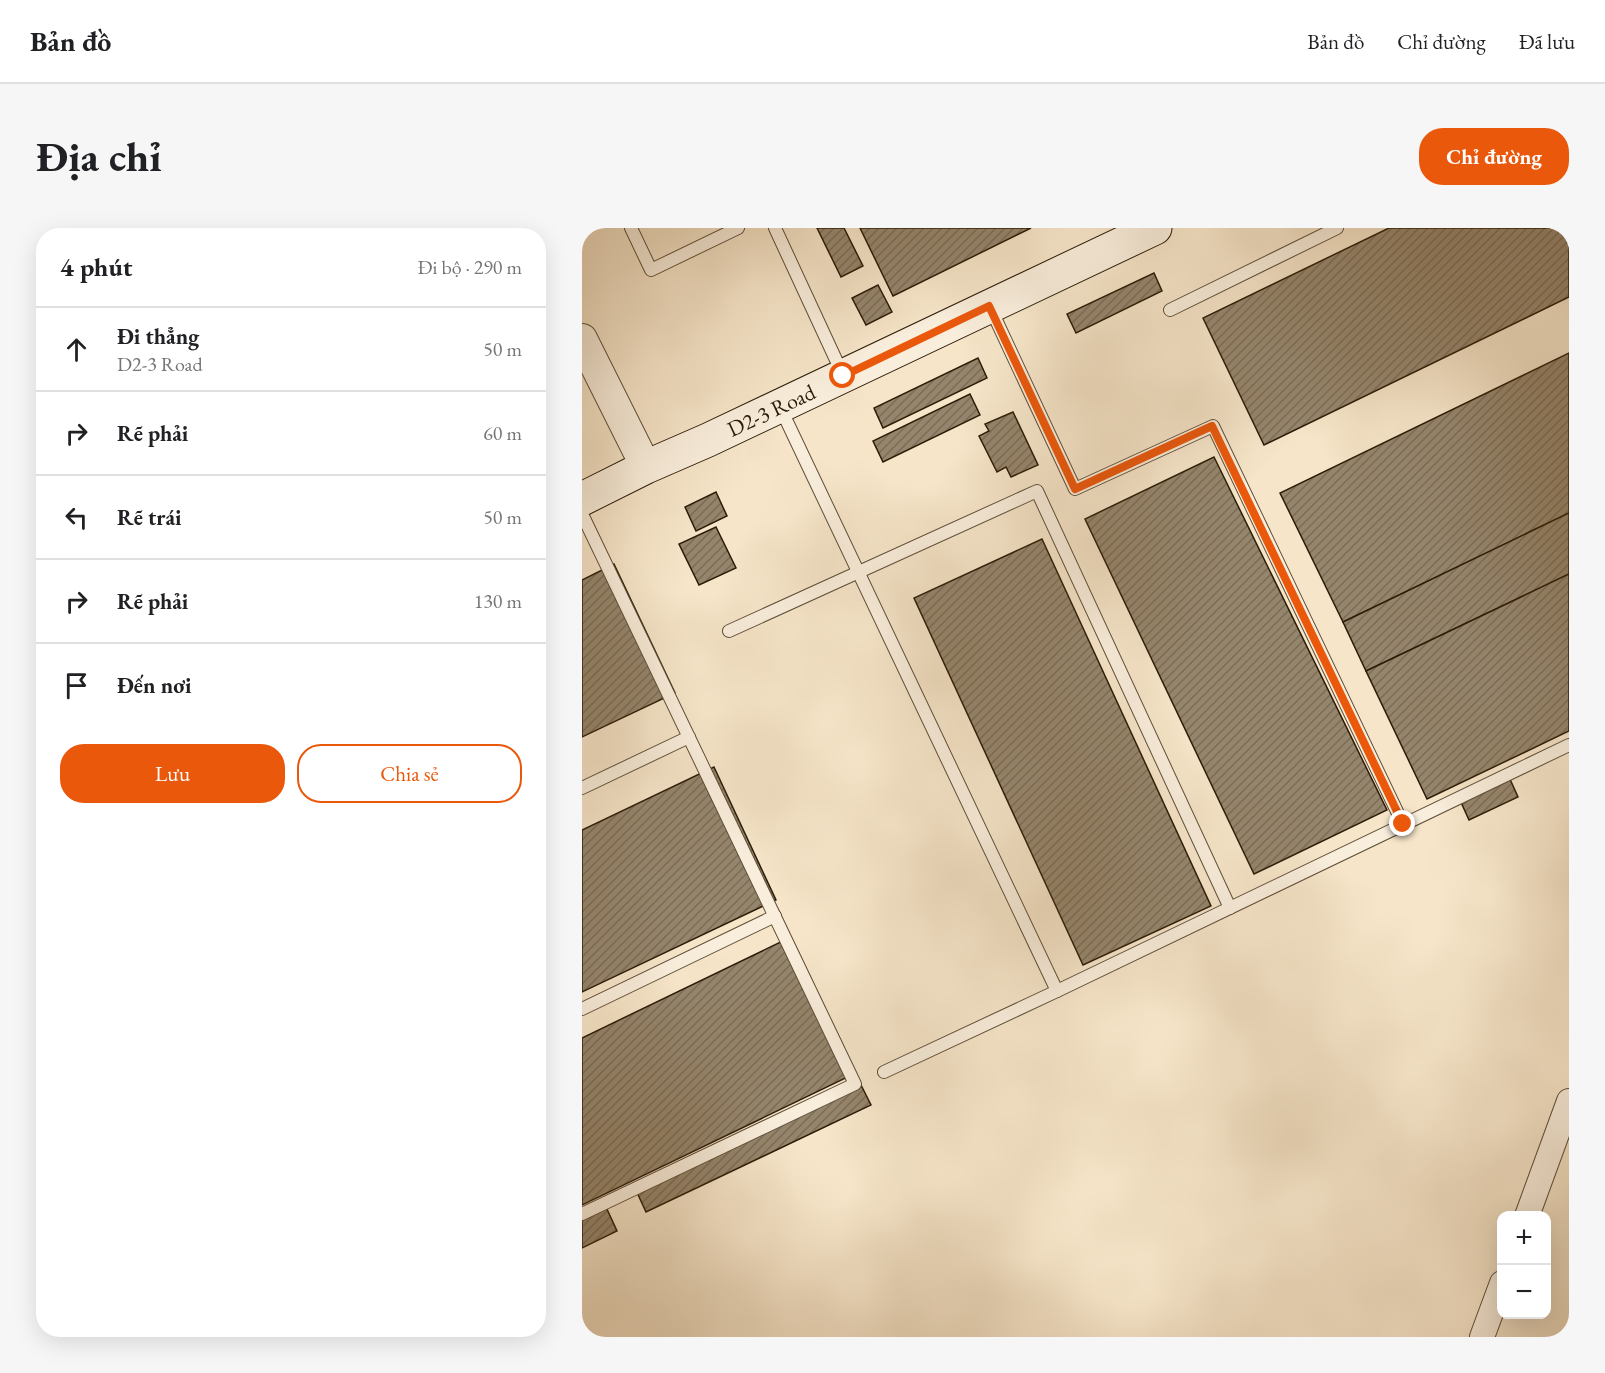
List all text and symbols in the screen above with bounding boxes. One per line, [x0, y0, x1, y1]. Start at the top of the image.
text: Bản đồ [30, 23, 111, 59]
text: Bản đồ [1307, 28, 1364, 55]
text: Chỉ đường [1397, 28, 1486, 55]
text: Đã lưu [1519, 28, 1575, 55]
button: Chỉ đường [1419, 128, 1569, 185]
text: Địa chỉ [36, 129, 162, 184]
text: 4 phút [60, 250, 132, 284]
text: Đi bộ · 290 m [417, 254, 522, 280]
text: Đi thẳng [117, 322, 199, 351]
icon: ahead [60, 333, 93, 366]
text: 50 m [483, 336, 522, 362]
text: D2-3 Road [117, 351, 203, 377]
route start [829, 362, 855, 388]
street label: D2-3 Road [722, 377, 821, 443]
icon: right [60, 417, 93, 450]
text: Rẽ phải [117, 419, 188, 448]
text: 60 m [483, 420, 522, 446]
icon: left [60, 501, 93, 534]
text: Rẽ trái [117, 503, 182, 532]
text: 50 m [483, 504, 522, 530]
icon: right [60, 585, 93, 618]
text: Rẽ phải [117, 587, 188, 616]
text: 130 m [474, 588, 522, 614]
icon: arrive [60, 669, 93, 702]
text: Đến nơi [117, 671, 192, 700]
button: Lưu [60, 744, 285, 803]
button: Chia sẻ [297, 744, 522, 803]
route end [1389, 810, 1415, 836]
map controls [1497, 1211, 1551, 1319]
button: + [1497, 1211, 1551, 1265]
button: − [1497, 1265, 1551, 1319]

